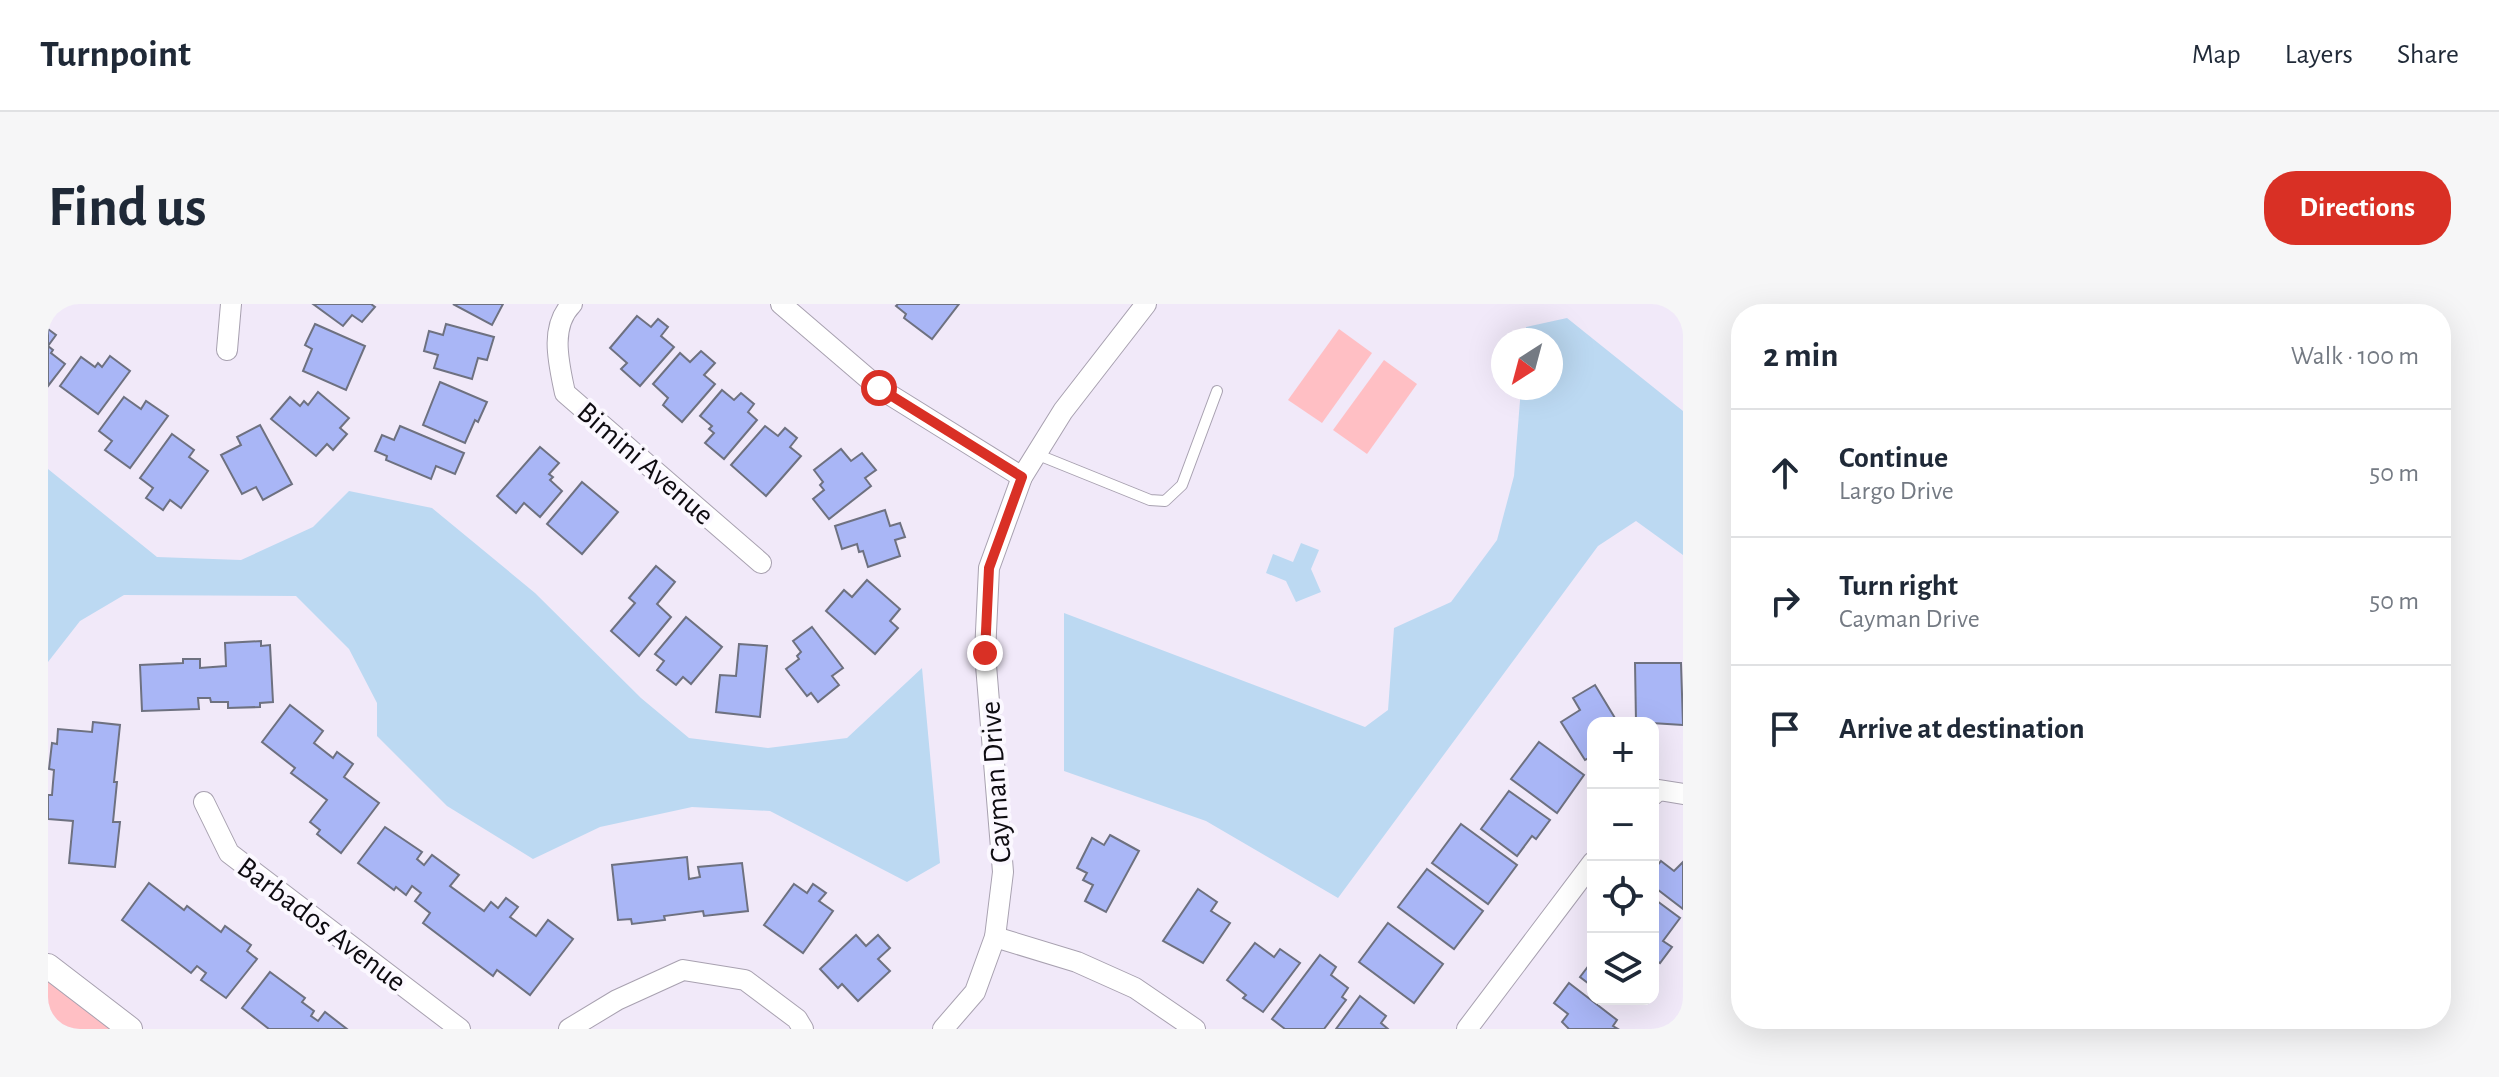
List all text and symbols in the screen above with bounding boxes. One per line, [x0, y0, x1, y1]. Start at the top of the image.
text: Turnpoint [40, 36, 191, 74]
text: Map [2192, 41, 2241, 69]
text: Layers [2285, 41, 2353, 69]
text: Share [2397, 41, 2459, 69]
button: Directions [2264, 171, 2451, 245]
text: Find us [48, 180, 206, 236]
north arrow [1491, 328, 1563, 400]
text: 2 min [1763, 339, 1838, 373]
text: Walk · 100 m [2291, 343, 2419, 369]
route start [861, 370, 897, 406]
street label: Bimini Avenue [571, 397, 719, 531]
text: Continue [1839, 443, 1948, 473]
icon: ahead [1763, 451, 1807, 495]
text: 50 m [2369, 460, 2419, 486]
text: Largo Drive [1839, 478, 1954, 504]
text: Turn right [1839, 571, 1958, 601]
icon: right [1763, 579, 1807, 623]
text: 50 m [2369, 588, 2419, 614]
text: Cayman Drive [1839, 606, 1980, 632]
route end [967, 635, 1003, 671]
street label: Cayman Drive [975, 700, 1017, 864]
icon: arrive [1763, 707, 1807, 751]
text: Arrive at destination [1839, 714, 2085, 744]
map controls [1587, 717, 1659, 1005]
button: + [1587, 717, 1659, 789]
button: − [1587, 789, 1659, 861]
street label: Barbados Avenue [232, 852, 411, 998]
button: locate [1587, 861, 1659, 933]
button: layers [1587, 933, 1659, 1005]

